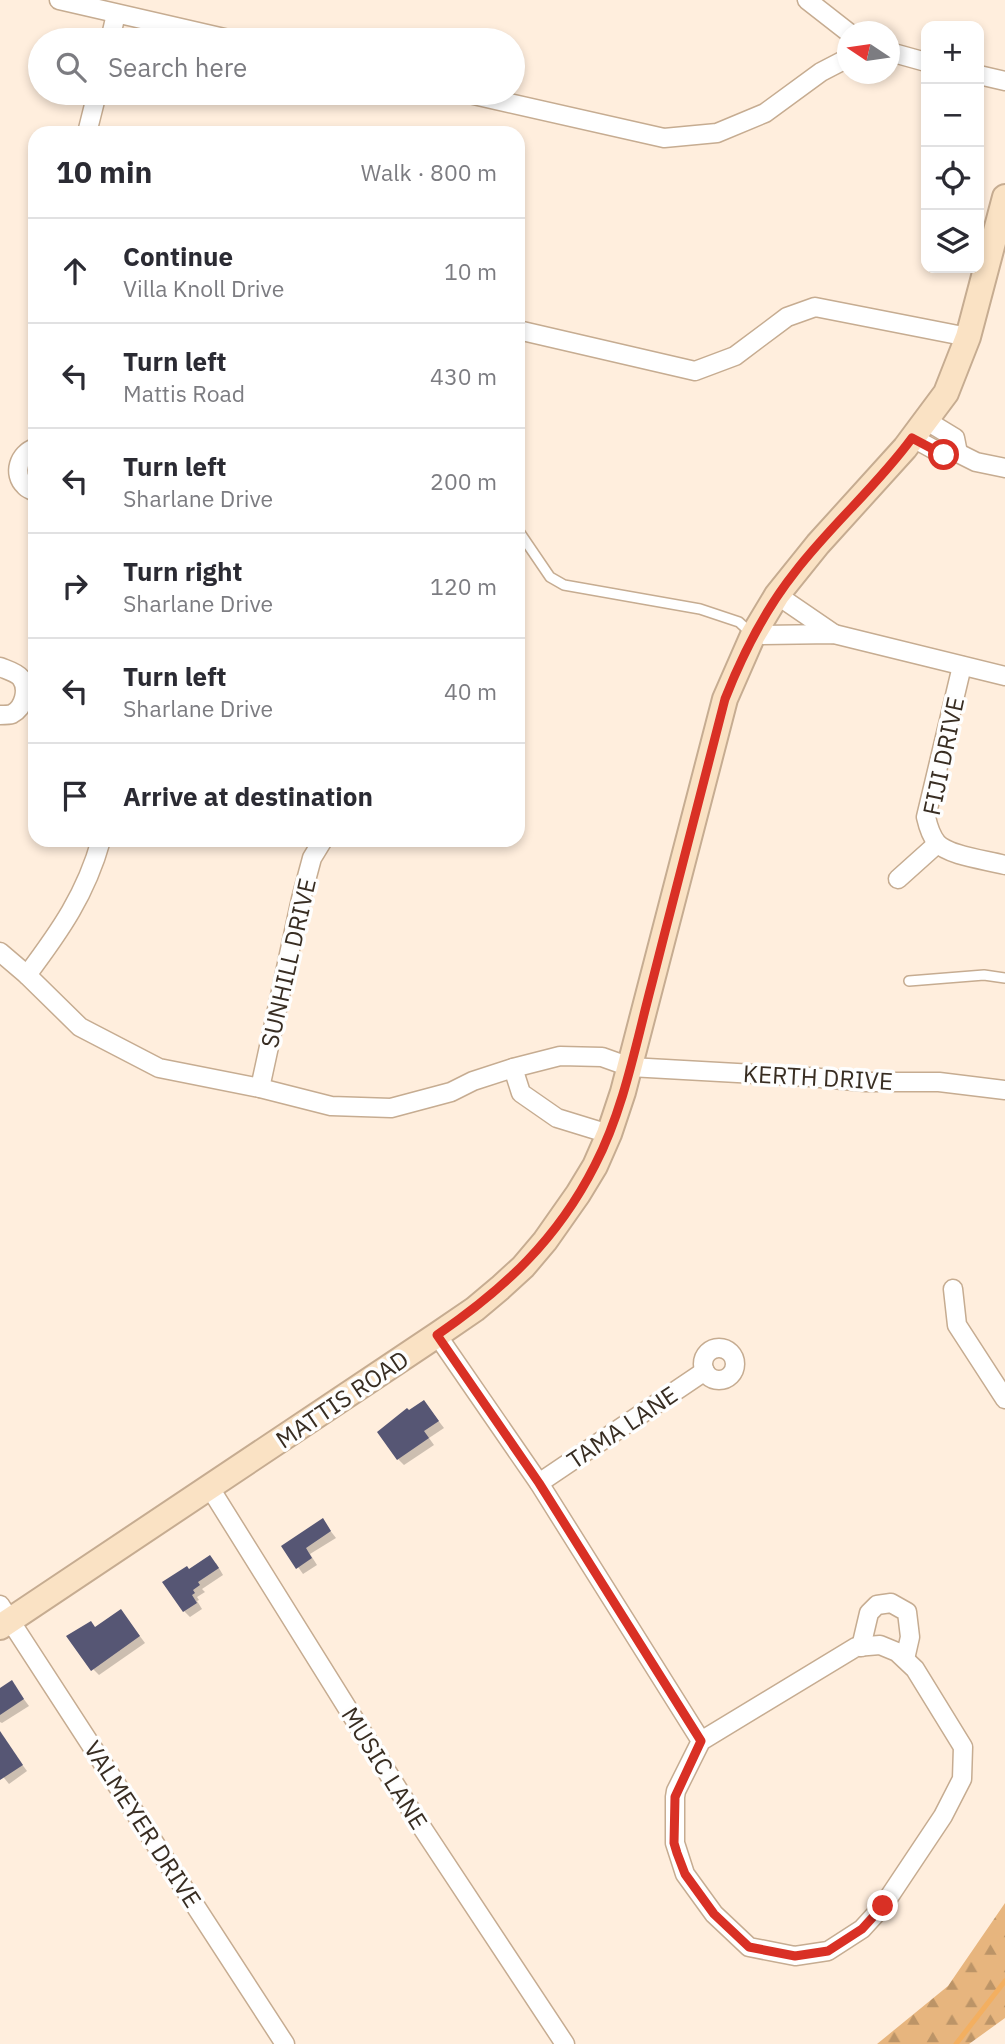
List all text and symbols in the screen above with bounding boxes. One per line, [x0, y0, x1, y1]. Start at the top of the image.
north arrow [837, 21, 900, 84]
map controls [921, 21, 984, 273]
button: + [921, 21, 984, 84]
search box [28, 28, 525, 105]
icon: search [52, 48, 90, 86]
text: Search here [108, 50, 247, 84]
button: − [921, 84, 984, 147]
button: locate [921, 147, 984, 210]
text: 10 min [56, 152, 152, 191]
text: Walk · 800 m [361, 157, 497, 187]
button: layers [921, 210, 984, 273]
text: Continue [123, 239, 233, 273]
icon: ahead [56, 252, 94, 290]
text: 10 m [444, 256, 497, 286]
text: Villa Knoll Drive [123, 273, 284, 303]
text: Turn left [123, 344, 226, 378]
icon: left [56, 357, 94, 395]
text: 430 m [430, 361, 497, 391]
text: Mattis Road [123, 378, 245, 408]
route start [928, 439, 959, 470]
text: Turn left [123, 449, 226, 483]
icon: left [56, 462, 94, 500]
text: 200 m [430, 466, 497, 496]
text: Sharlane Drive [123, 483, 273, 513]
text: Turn right [123, 554, 242, 588]
icon: right [56, 567, 94, 605]
text: 120 m [430, 571, 497, 601]
text: Sharlane Drive [123, 588, 273, 618]
text: Turn left [123, 659, 226, 693]
icon: left [56, 672, 94, 710]
text: 40 m [444, 676, 497, 706]
text: Sharlane Drive [123, 693, 273, 723]
street label: FIJI DRIVE [915, 694, 971, 818]
icon: arrive [56, 777, 94, 815]
text: Arrive at destination [123, 779, 373, 813]
street label: SUNHILL DRIVE [253, 875, 323, 1051]
street label: KERTH DRIVE [742, 1057, 894, 1097]
street label: MATTIS ROAD [269, 1343, 415, 1455]
street label: TAMA LANE [560, 1378, 684, 1476]
street label: MUSIC LANE [335, 1701, 435, 1835]
street label: VALMEYER DRIVE [77, 1734, 209, 1914]
route end [867, 1890, 898, 1921]

